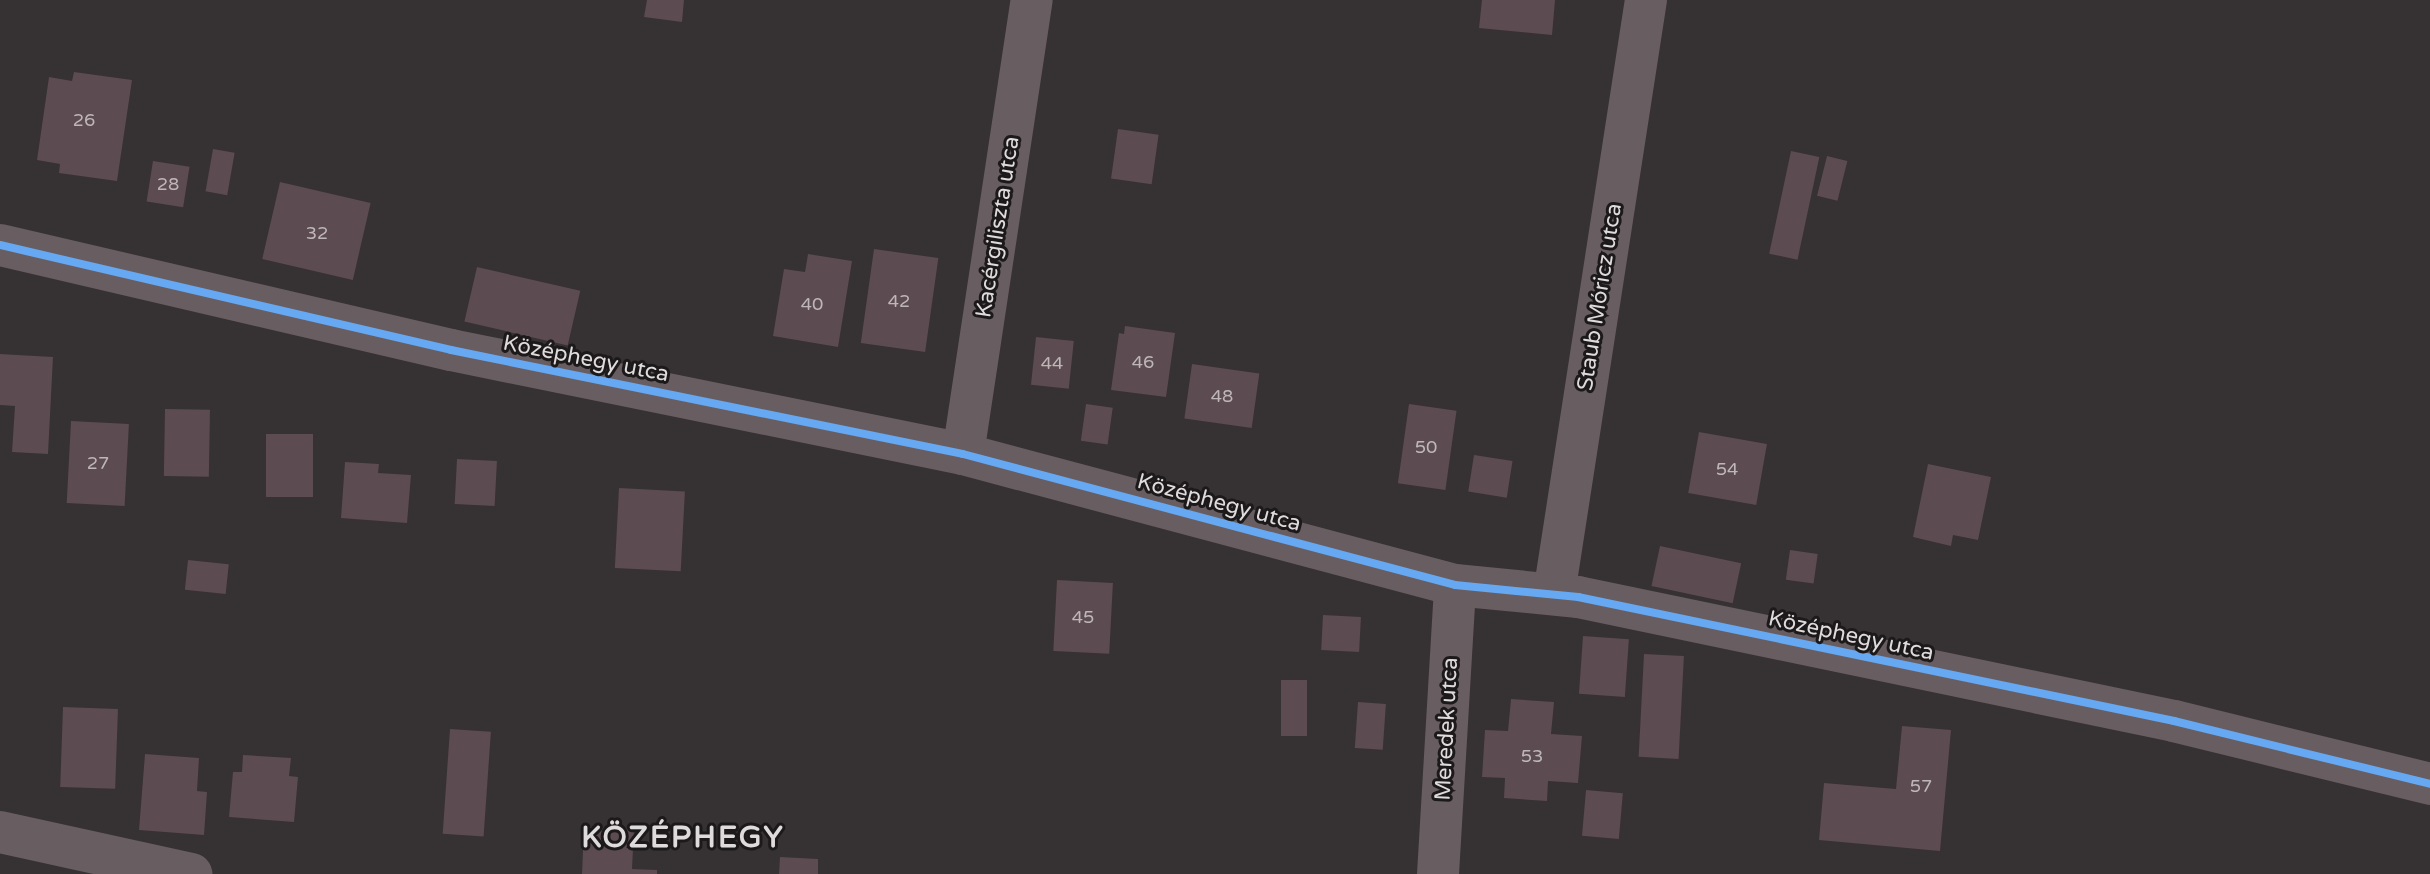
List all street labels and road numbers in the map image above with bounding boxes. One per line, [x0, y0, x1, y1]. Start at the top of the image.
street label: Kacérgiliszta utca [971, 134, 1025, 320]
street label: Staub Móricz utca [1572, 202, 1628, 392]
street label: Középhegy utca [501, 330, 671, 388]
street label: Középhegy utca [1134, 468, 1304, 538]
street label: Középhegy utca [1766, 606, 1936, 666]
street label: Meredek utca [1430, 657, 1464, 801]

